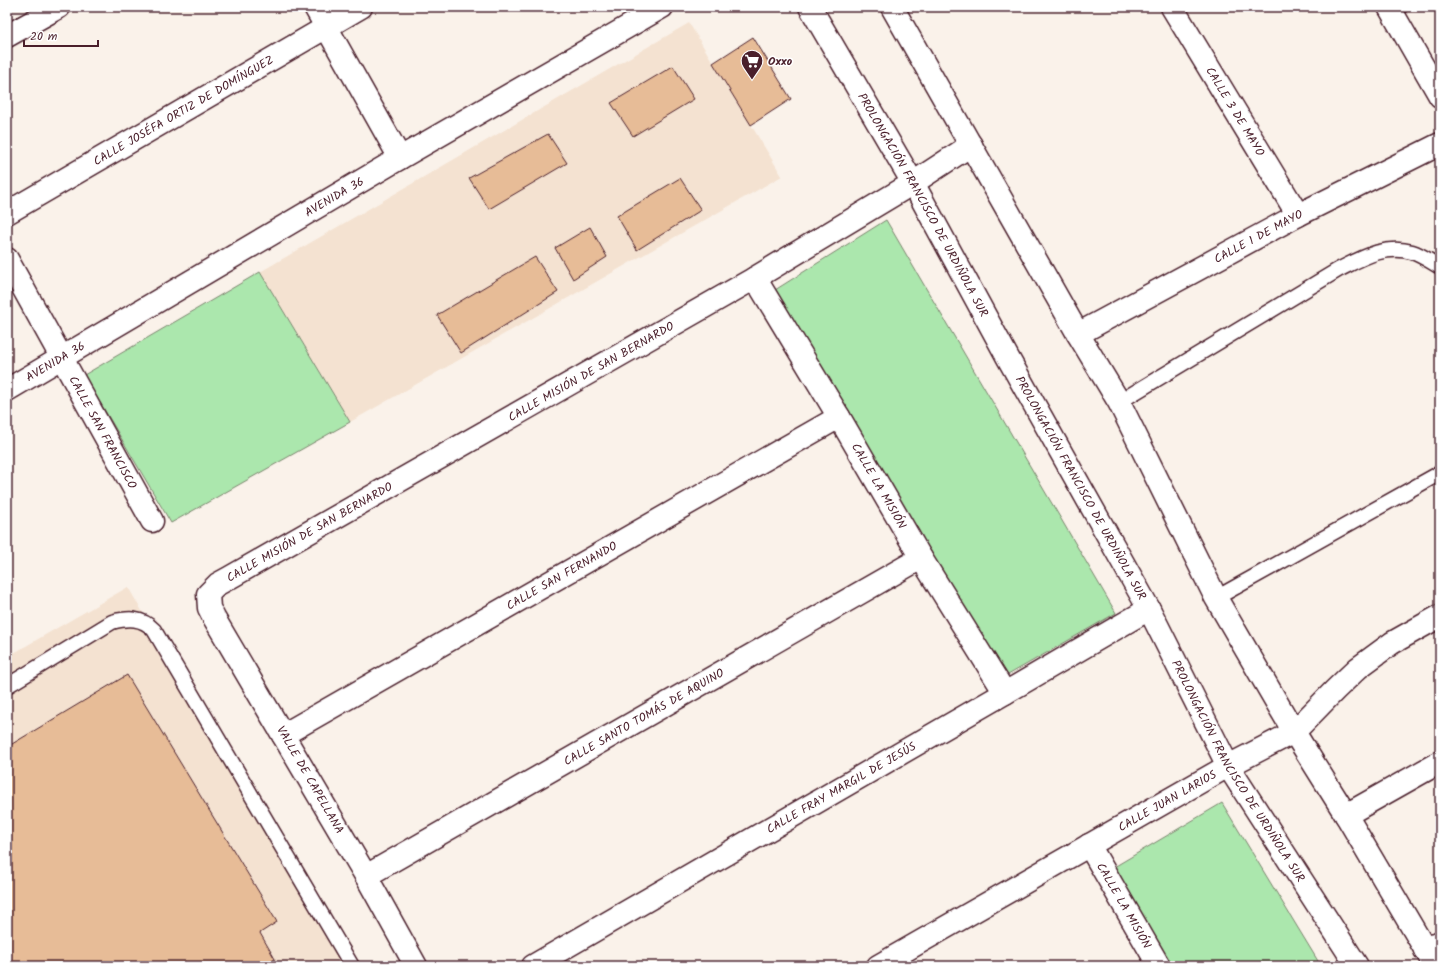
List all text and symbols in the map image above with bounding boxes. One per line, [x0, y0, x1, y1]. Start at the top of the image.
scale bar [24, 22, 98, 48]
text: 20 m [30, 27, 58, 46]
supermarket icon: Oxxo [739, 48, 765, 81]
street label: CALLE JOSÉFA ORTIZ DE DOMÍNGUEZ [89, 50, 277, 170]
place label: Oxxo [768, 52, 793, 71]
street label: CALLE 3 DE MAYO [1201, 63, 1270, 160]
street label: PROLONGACIÓN FRANCISCO DE URDIÑOLA SUR [853, 89, 993, 320]
street label: AVENIDA 36 [301, 172, 367, 222]
street label: CALLE 1 DE MAYO [1210, 204, 1307, 268]
street label: CALLE MISIÓN DE SAN BERNARDO [504, 316, 678, 427]
street label: AVENIDA 36 [22, 337, 88, 386]
street label: CALLE SAN FRANCISCO [64, 372, 142, 493]
street label: PROLONGACIÓN FRANCISCO DE URDIÑOLA SUR [1010, 372, 1151, 603]
street label: CALLE LA MISIÓN [846, 439, 912, 532]
street label: CALLE MISIÓN DE SAN BERNARDO [223, 477, 397, 587]
street label: CALLE SAN FERNANDO [503, 536, 621, 615]
street label: PROLONGACIÓN FRANCISCO DE URDIÑOLA SUR [1167, 656, 1310, 886]
street label: CALLE SANTO TOMÁS DE AQUINO [560, 663, 728, 771]
street label: VALLE DE CAPELLANA [271, 722, 349, 838]
street label: CALLE FRAY MARGIL DE JESÚS [763, 737, 920, 839]
street label: CALLE JUAN LARIOS [1114, 765, 1221, 837]
street label: CALLE LA MISIÓN [1092, 859, 1157, 952]

